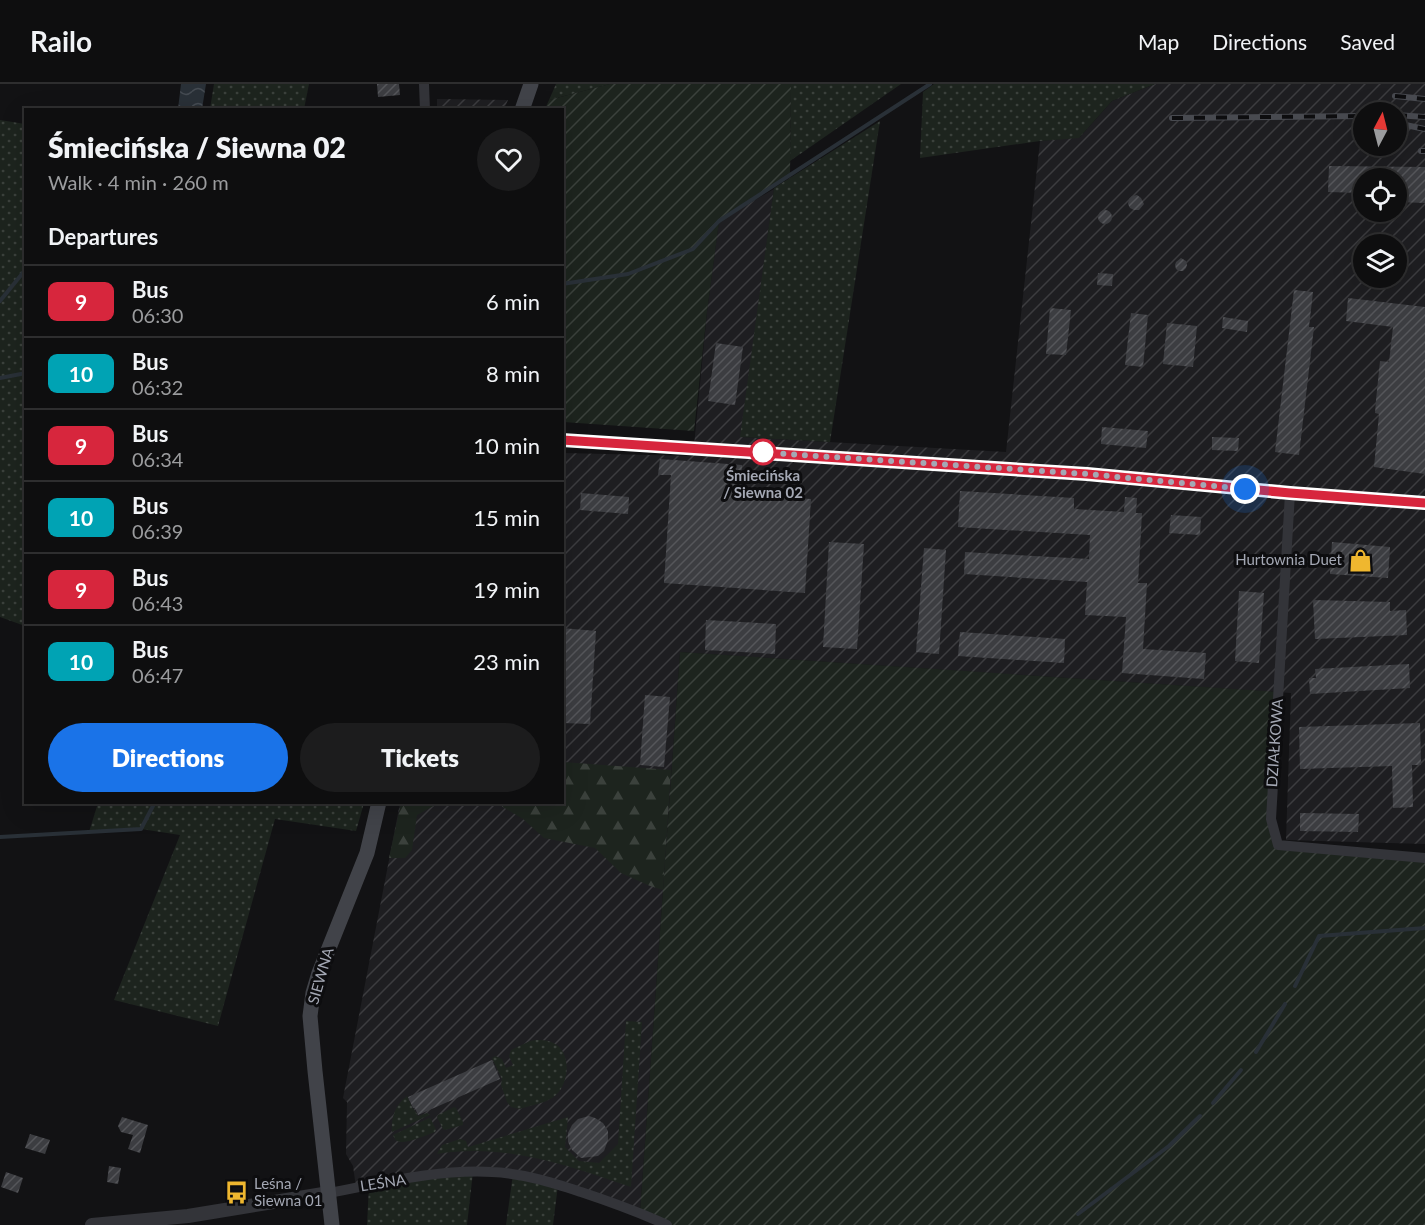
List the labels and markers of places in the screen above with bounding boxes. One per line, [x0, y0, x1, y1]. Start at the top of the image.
marker: Śmiecińska / Siewna 02 [750, 439, 776, 465]
place label: Śmiecińska / Siewna 02 [723, 466, 803, 501]
shop icon: Hurtownia Duet [1347, 547, 1373, 573]
place label: Hurtownia Duet [1235, 550, 1343, 568]
place label: Leśna / Siewna 01 [254, 1174, 322, 1209]
bus stop icon: Leśna / Siewna 01 [223, 1180, 249, 1206]

